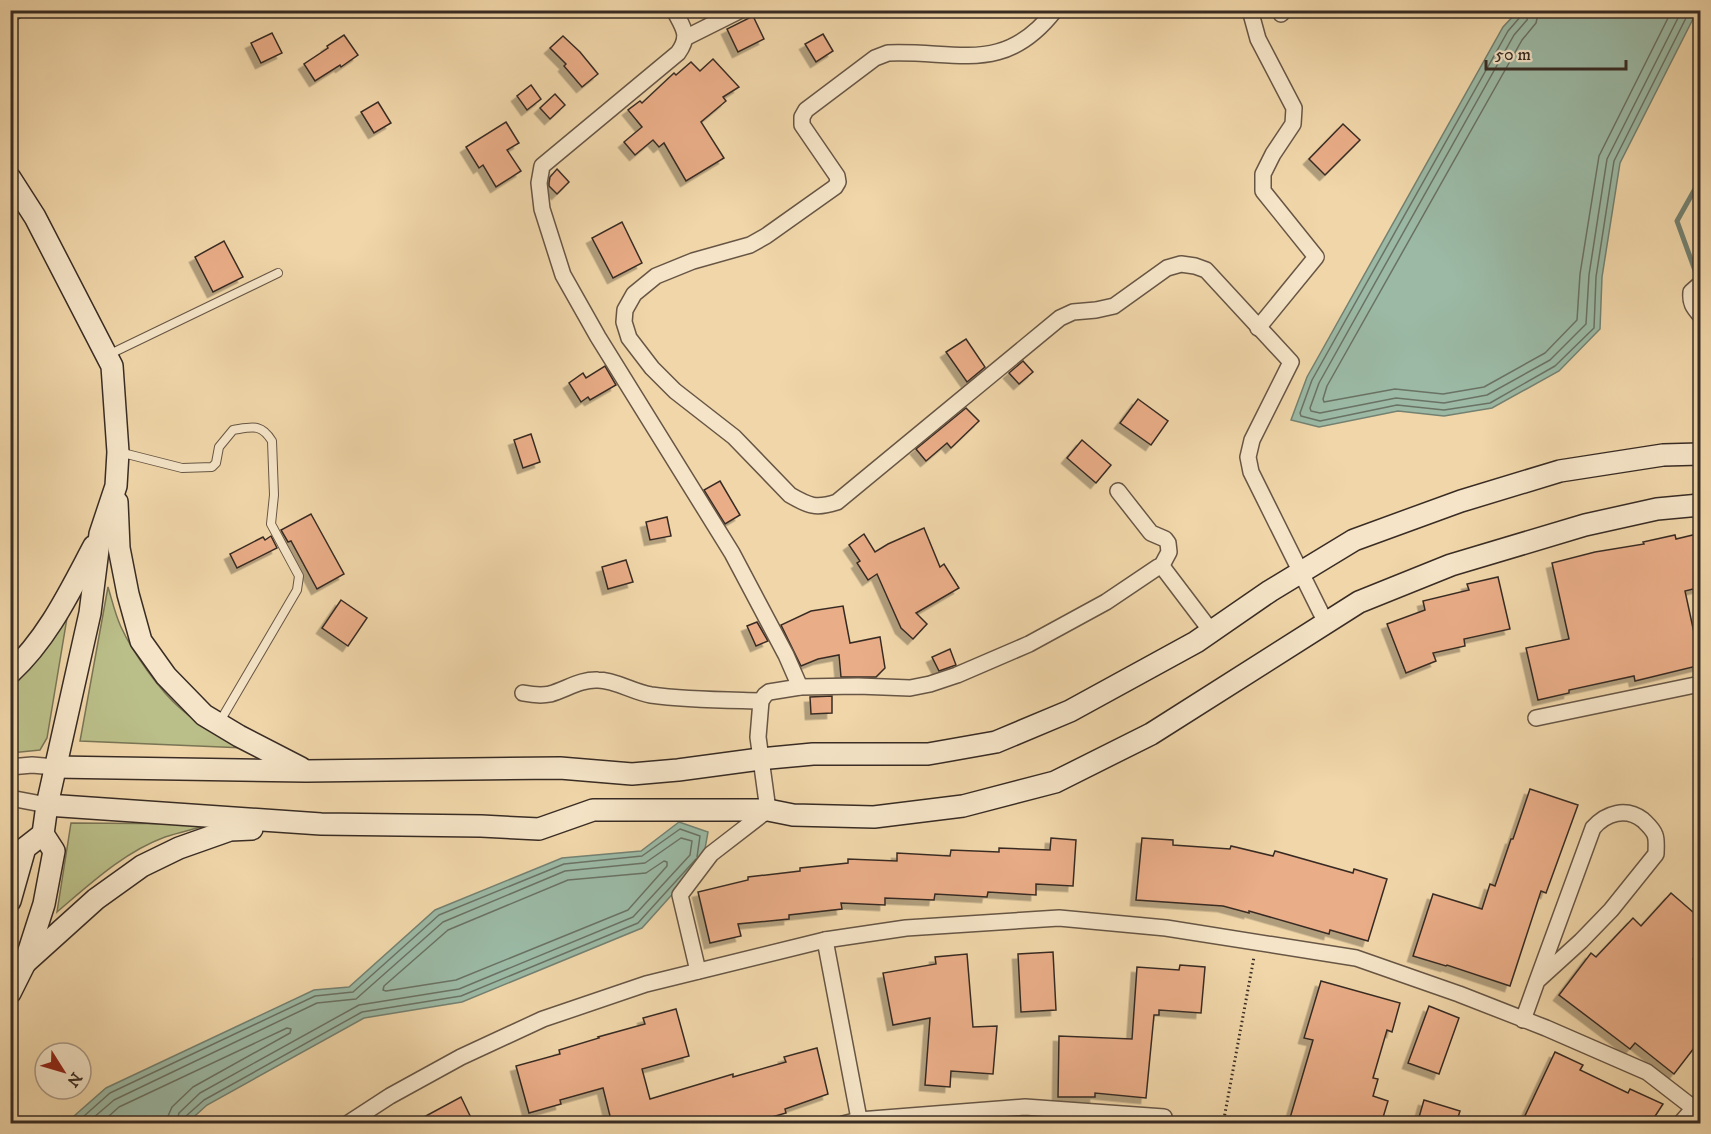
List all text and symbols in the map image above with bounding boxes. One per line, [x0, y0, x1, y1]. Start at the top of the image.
scale bar [1486, 33, 1626, 71]
text: 50 m [1495, 44, 1531, 66]
north arrow [33, 1041, 93, 1101]
text: N [62, 1068, 86, 1091]

